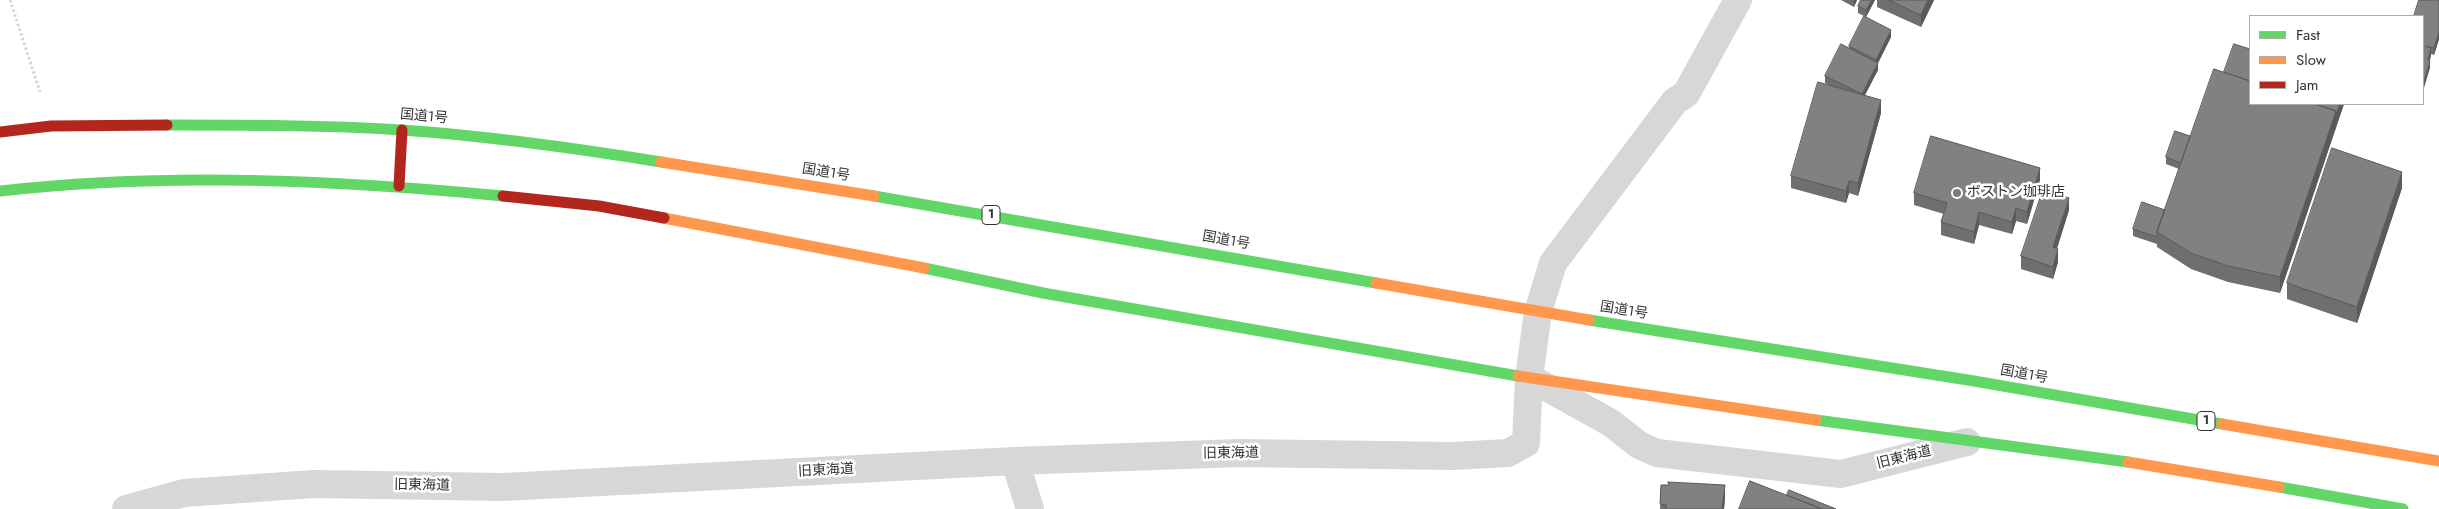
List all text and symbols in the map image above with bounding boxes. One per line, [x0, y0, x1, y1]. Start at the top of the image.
legend [2249, 15, 2424, 105]
text: Fast [2296, 24, 2320, 46]
text: Slow [2296, 49, 2326, 71]
text: Jam [2296, 74, 2319, 96]
street label: 国道1号 [399, 107, 449, 127]
street label: 国道1号 [801, 161, 851, 185]
place label: ボストン珈琲店 [1967, 185, 2065, 201]
marker: ボストン珈琲店 [1951, 187, 1963, 199]
road number: 1 [982, 206, 1000, 224]
street label: 国道1号 [1201, 229, 1251, 253]
street label: 国道1号 [1599, 299, 1649, 323]
street label: 国道1号 [1999, 363, 2049, 387]
road number: 1 [2197, 412, 2215, 431]
street label: 旧東海道 [1875, 443, 1933, 473]
street label: 旧東海道 [1203, 445, 1259, 463]
street label: 旧東海道 [798, 461, 854, 481]
street label: 旧東海道 [394, 477, 450, 495]

